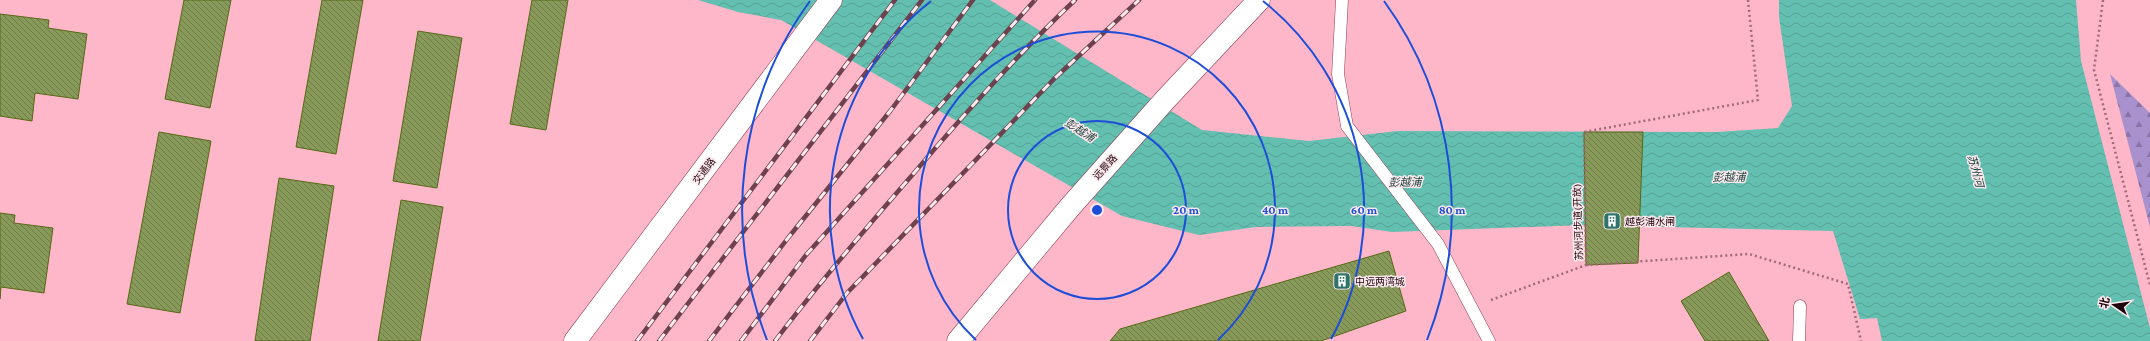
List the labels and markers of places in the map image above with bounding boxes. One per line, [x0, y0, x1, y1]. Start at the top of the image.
centre of rings [1090, 203, 1104, 217]
building icon: 越彭浦水闸 [1602, 211, 1622, 231]
place label: 越彭浦水闸 [1625, 216, 1675, 227]
building icon: 中远两湾城 [1332, 271, 1352, 291]
place label: 中远两湾城 [1355, 276, 1405, 287]

